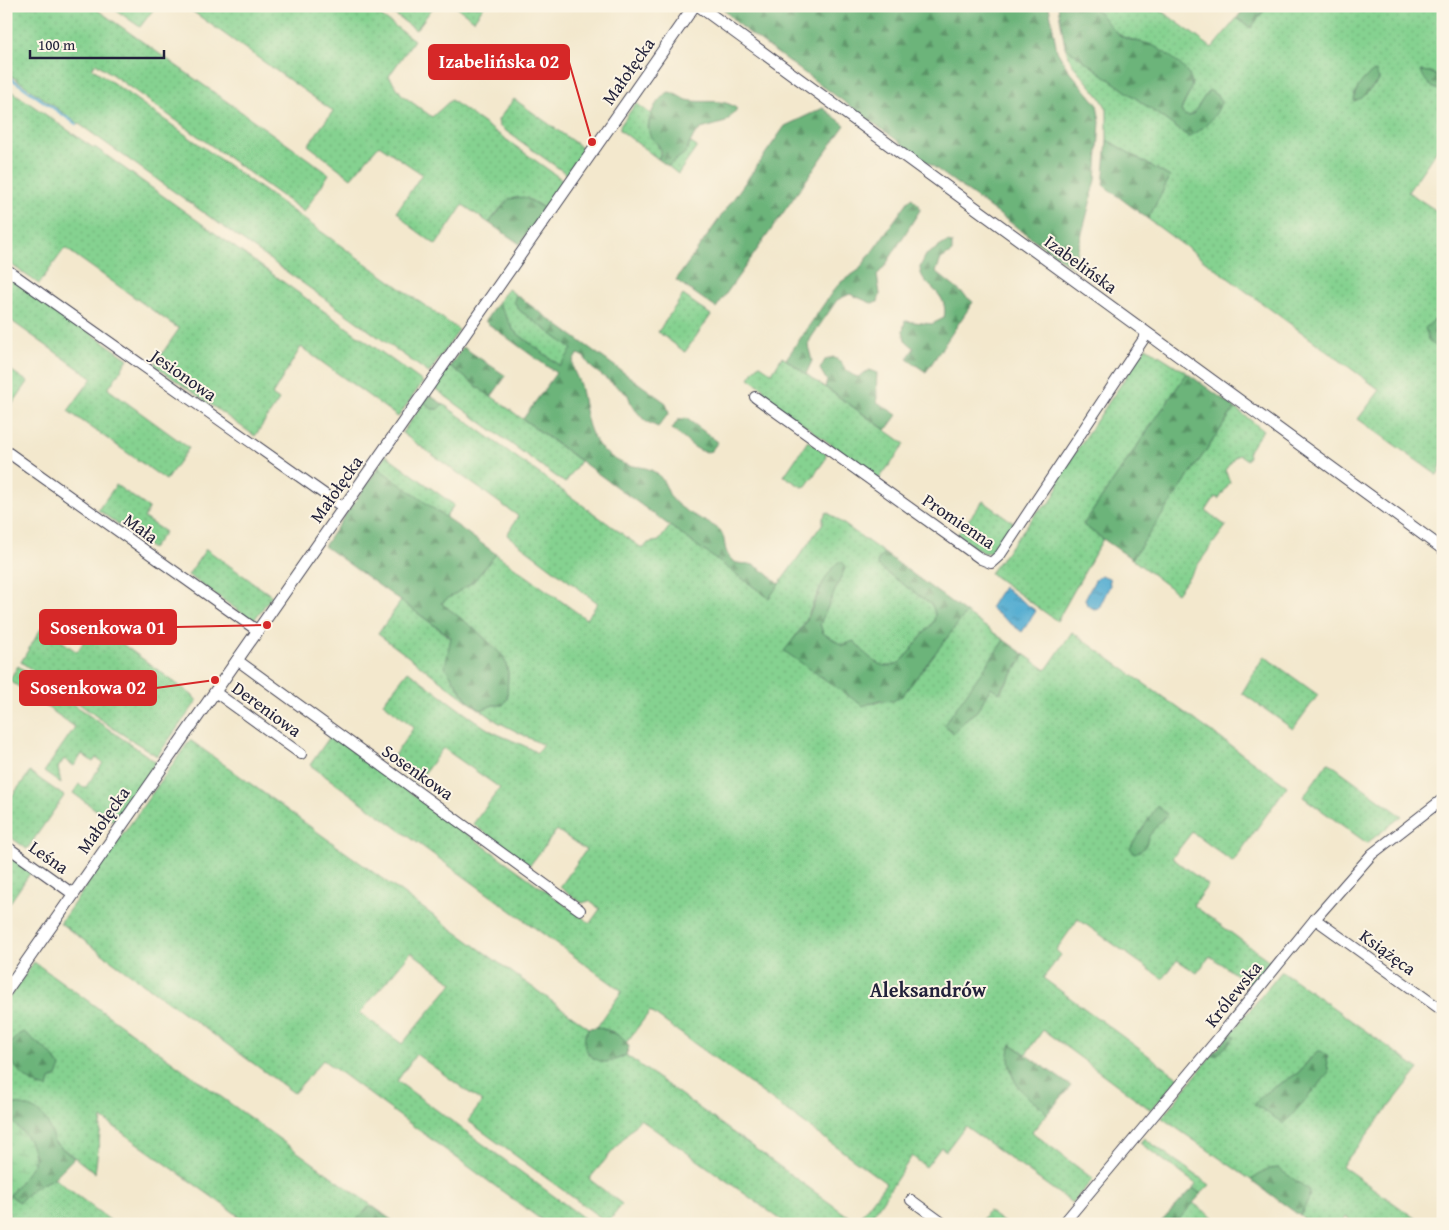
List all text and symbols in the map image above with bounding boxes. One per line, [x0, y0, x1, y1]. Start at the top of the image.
scale bar [30, 28, 164, 60]
street label: Małołęcka [595, 31, 661, 110]
text: 100 m [38, 34, 76, 55]
callout: Izabelińska 02 [429, 45, 569, 79]
text: Izabelińska 02 [439, 47, 559, 75]
street label: Izabelińska [1039, 228, 1124, 300]
street label: Jesionowa [144, 341, 223, 408]
street label: Małołęcka [303, 449, 369, 528]
street label: Promienna [917, 487, 1001, 556]
street label: Mała [118, 506, 164, 550]
callout: Sosenkowa 01 [40, 610, 176, 644]
text: Sosenkowa 01 [50, 613, 166, 641]
callout: Sosenkowa 02 [20, 671, 156, 705]
text: Sosenkowa 02 [30, 673, 146, 701]
street label: Dereniowa [227, 675, 308, 744]
street label: Sosenkowa [377, 737, 460, 807]
street label: Małołęcka [70, 780, 136, 859]
street label: Leśna [24, 834, 75, 881]
street label: Książęca [1354, 922, 1422, 982]
street label: Królewska [1198, 955, 1268, 1033]
district label: Aleksandrów [870, 975, 987, 1004]

